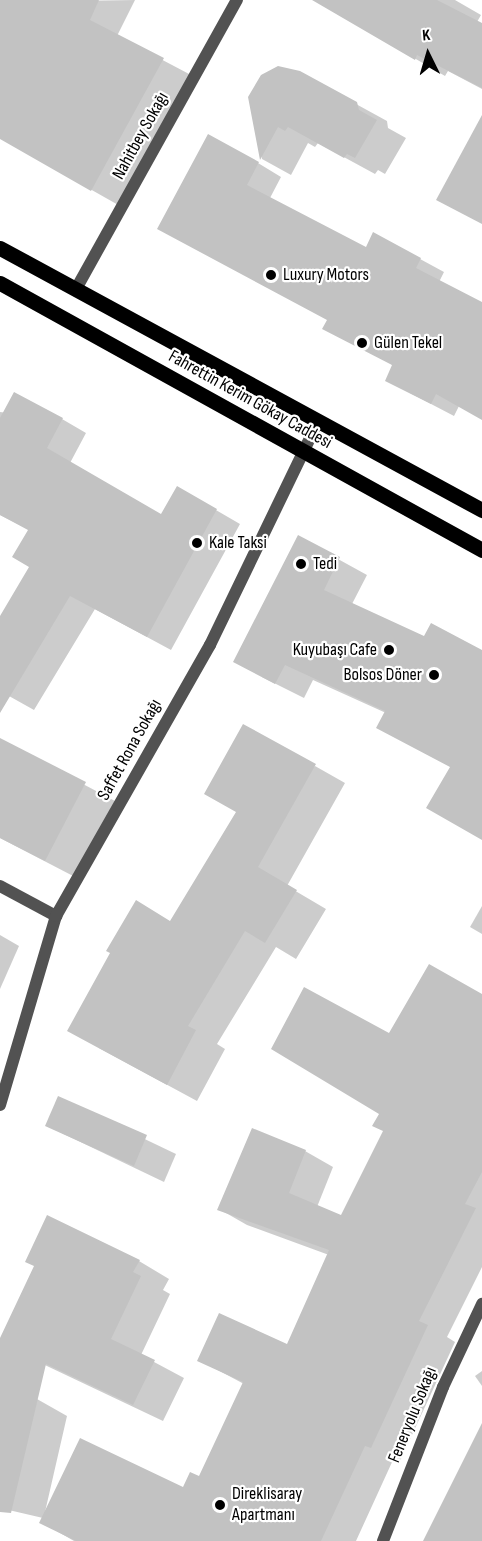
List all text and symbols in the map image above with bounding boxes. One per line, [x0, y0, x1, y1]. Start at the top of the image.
north arrow [398, 24, 458, 84]
text: K [422, 26, 431, 45]
street label: Nahitbey Sokağı [108, 89, 174, 183]
place label: Luxury Motors [283, 264, 369, 286]
marker: Luxury Motors [264, 268, 278, 282]
place label: Gülen Tekel [374, 332, 442, 354]
marker: Gülen Tekel [355, 336, 369, 350]
street label: Fahrettin Kerim Gökay Caddesi [165, 346, 335, 454]
place label: Kale Taksi [209, 532, 267, 554]
marker: Kale Taksi [190, 536, 204, 550]
place label: Tedi [313, 553, 337, 575]
marker: Tedi [294, 557, 308, 571]
place label: Kuyubaşı Cafe [293, 639, 377, 661]
marker: Kuyubaşı Cafe [382, 643, 396, 657]
place label: Bolsos Döner [343, 664, 422, 686]
marker: Bolsos Döner [427, 668, 441, 682]
street label: Saffet Rona Sokağı [93, 695, 167, 805]
street label: Feneryolu Sokağı [384, 1364, 442, 1466]
place label: Direklisaray Apartmanı [232, 1484, 302, 1526]
marker: Direklisaray Apartmanı [213, 1498, 227, 1512]

